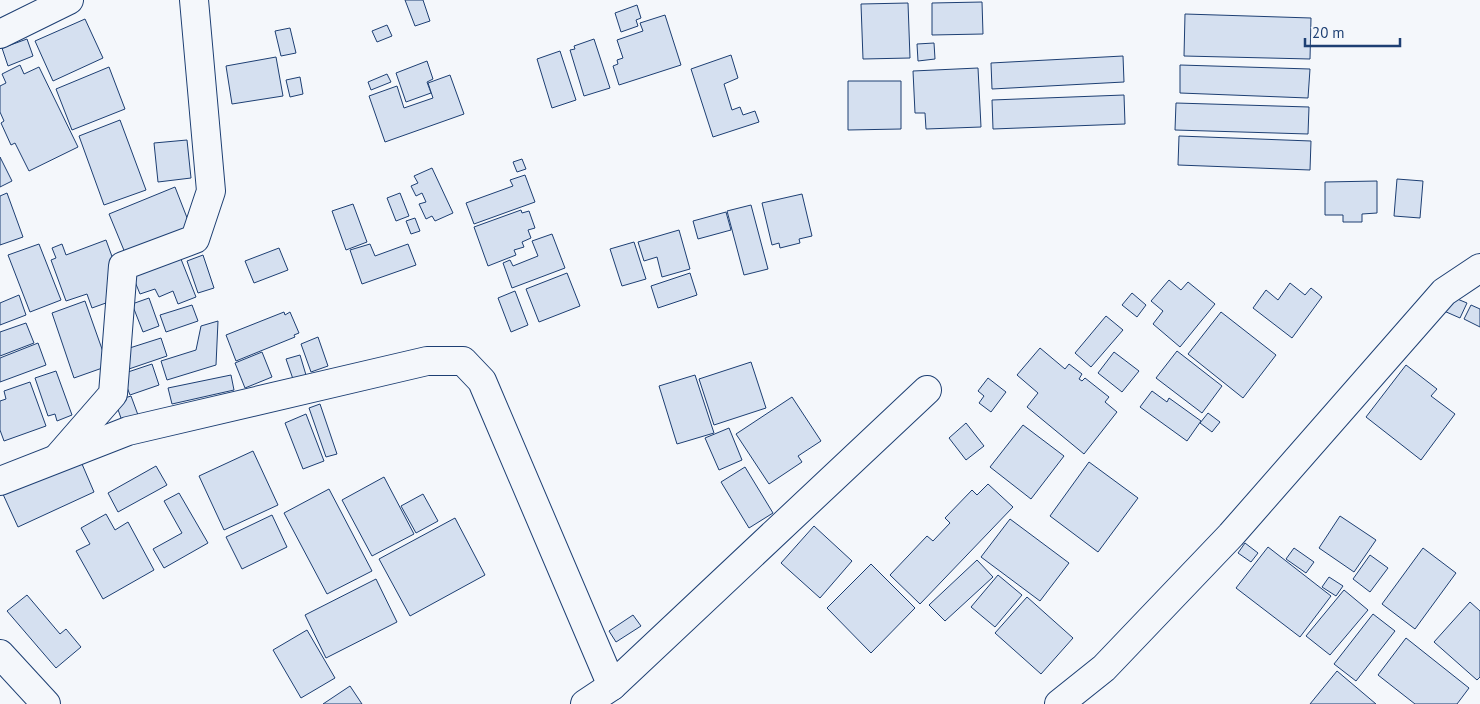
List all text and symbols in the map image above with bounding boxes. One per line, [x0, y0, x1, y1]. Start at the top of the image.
scale bar [1305, 15, 1400, 47]
text: 20 m [1312, 23, 1345, 42]

